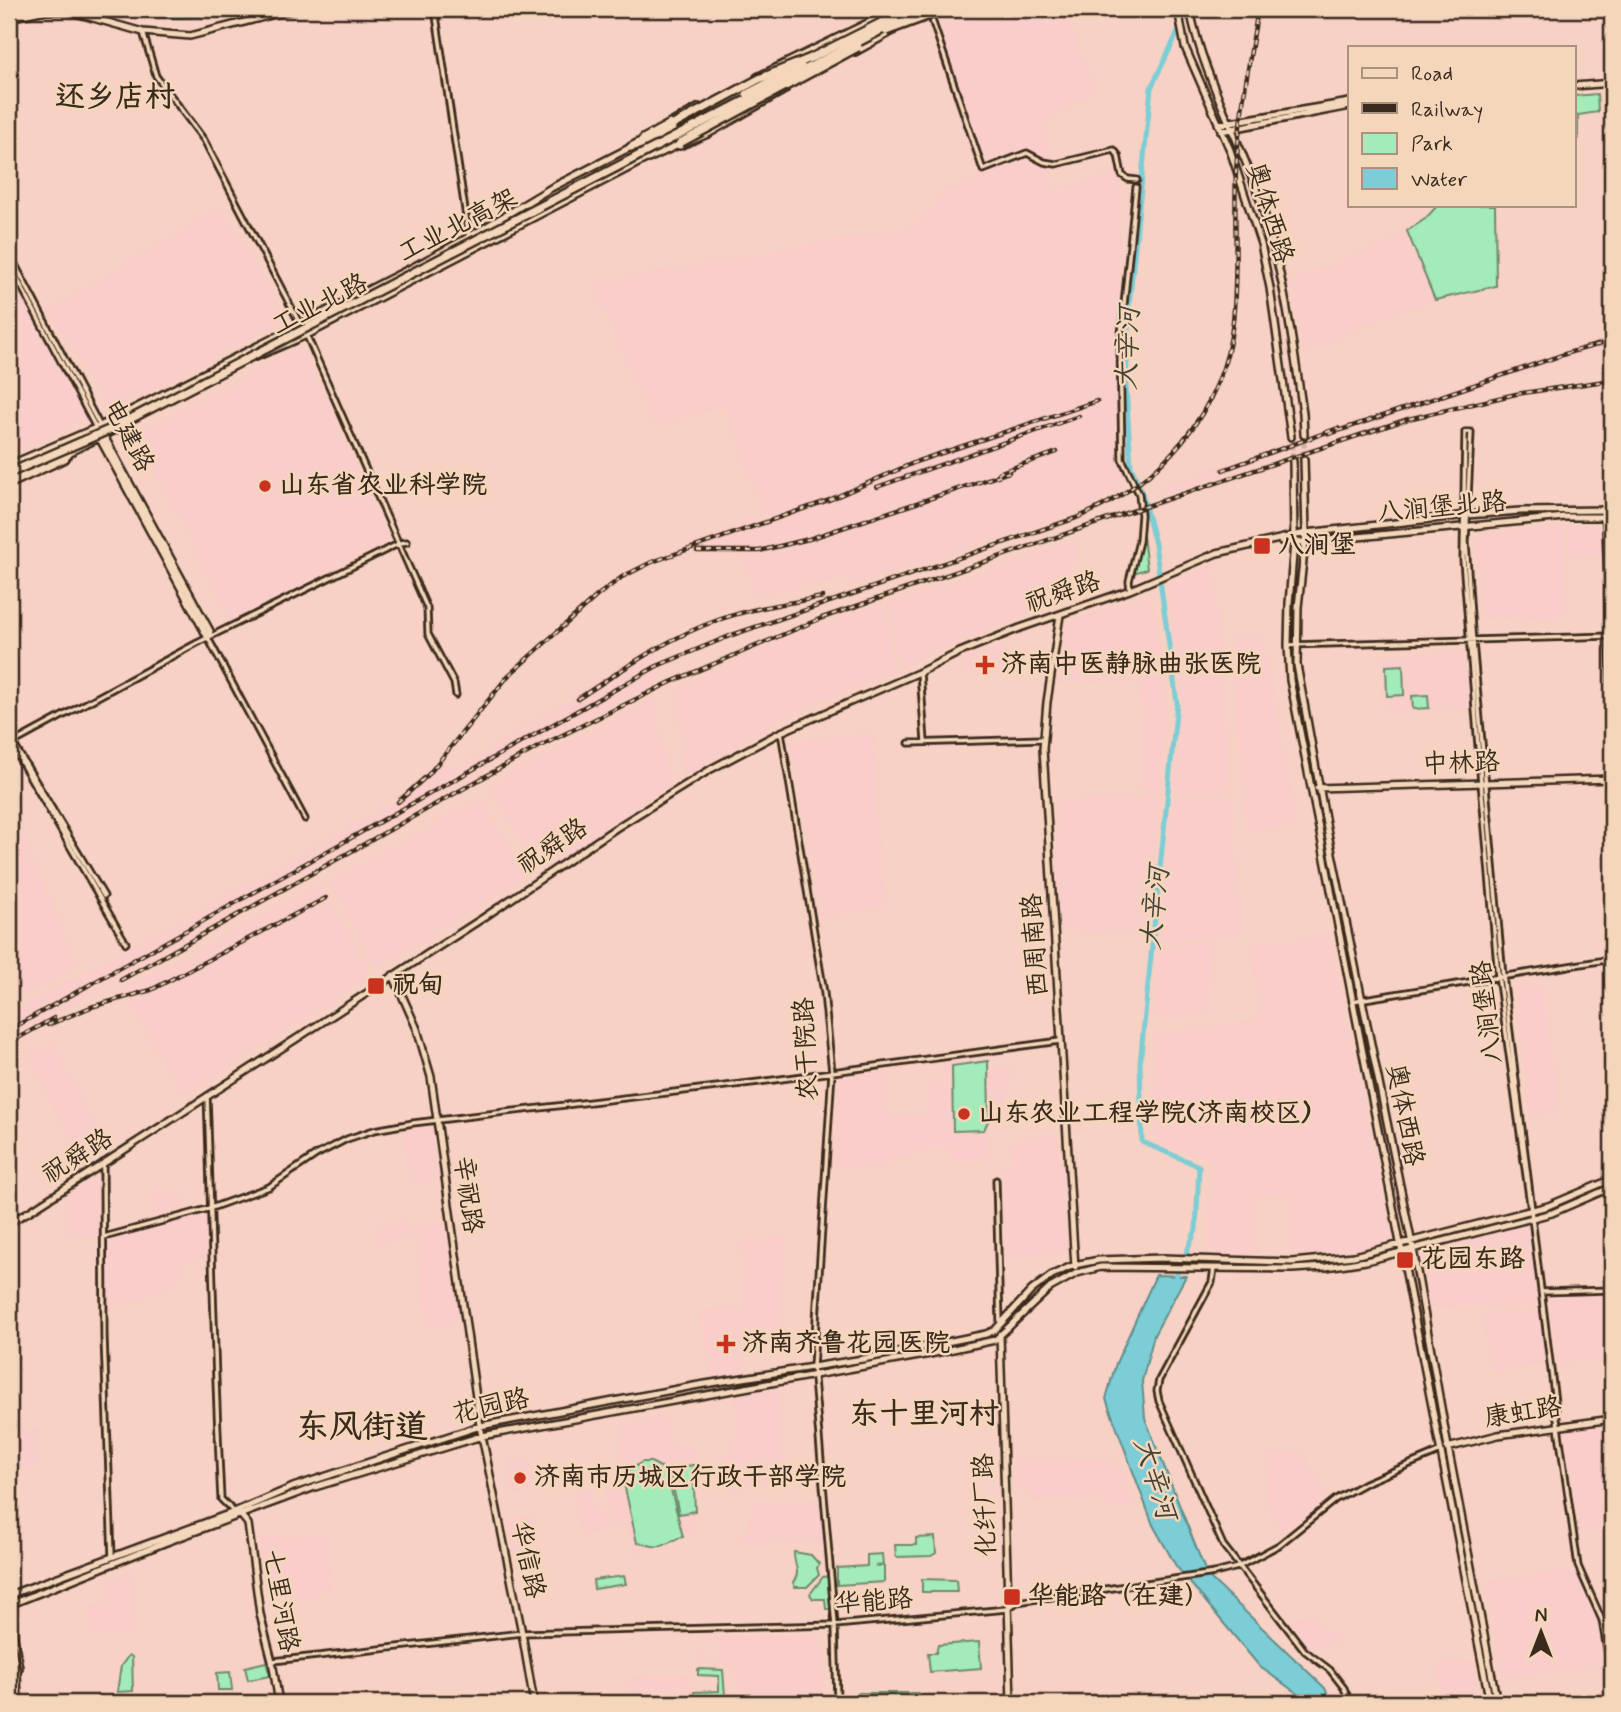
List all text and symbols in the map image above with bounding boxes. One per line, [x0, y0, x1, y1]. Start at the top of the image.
legend [1348, 46, 1576, 206]
text: Road [1411, 60, 1453, 88]
district label: 还乡店村 [55, 78, 175, 117]
text: Railway [1411, 96, 1483, 124]
text: Park [1411, 130, 1453, 158]
street label: 奥体西路 [1238, 158, 1300, 268]
text: Water [1411, 166, 1467, 194]
street label: 工业北高架 [392, 181, 524, 271]
street label: 工业北路 [266, 266, 374, 344]
water label: 大辛河 [1109, 301, 1149, 391]
street label: 电建路 [95, 394, 161, 478]
place label: 山东省农业科学院 [279, 469, 487, 503]
marker: 山东省农业科学院 [257, 478, 273, 494]
street label: 八涧堡北路 [1376, 485, 1508, 531]
place label: 八涧堡 [1278, 529, 1356, 563]
marker: 八涧堡 [1252, 536, 1272, 556]
street label: 祝舜路 [1021, 564, 1105, 622]
place label: 济南中医静脉曲张医院 [1001, 648, 1261, 682]
marker: 济南中医静脉曲张医院 [975, 655, 995, 675]
street label: 中林路 [1421, 746, 1501, 782]
street label: 祝舜路 [511, 811, 595, 883]
water label: 大辛河 [1133, 860, 1179, 952]
street label: 西周南路 [1015, 892, 1057, 998]
street label: 八涧堡路 [1465, 958, 1511, 1066]
place label: 祝甸 [392, 969, 444, 1003]
marker: 祝甸 [366, 976, 386, 996]
street label: 农干院路 [787, 996, 827, 1102]
street label: 奥体西路 [1377, 1061, 1431, 1169]
place label: 山东农业工程学院(济南校区) [978, 1097, 1311, 1131]
marker: 山东农业工程学院(济南校区) [956, 1106, 972, 1122]
street label: 祝舜路 [36, 1121, 120, 1193]
street label: 辛祝路 [445, 1154, 489, 1236]
place label: 花园东路 [1421, 1243, 1525, 1277]
marker: 花园东路 [1395, 1250, 1415, 1270]
place label: 济南齐鲁花园医院 [742, 1327, 950, 1361]
marker: 济南齐鲁花园医院 [716, 1334, 736, 1354]
street label: 花园路 [449, 1382, 533, 1432]
street label: 康虹路 [1482, 1390, 1564, 1436]
district label: 东十里河村 [849, 1395, 999, 1434]
district label: 东风街道 [296, 1406, 428, 1450]
water label: 大辛河 [1124, 1433, 1185, 1528]
street label: 化纤厂路 [967, 1452, 1005, 1558]
place label: 济南市历城区行政干部学院 [534, 1461, 846, 1495]
marker: 济南市历城区行政干部学院 [512, 1470, 528, 1486]
street label: 华信路 [502, 1518, 552, 1602]
street label: 七里河路 [254, 1547, 306, 1655]
place label: 华能路（在建） [1028, 1580, 1210, 1614]
street label: 华能路 [834, 1582, 914, 1622]
marker: 华能路（在建） [1002, 1587, 1022, 1607]
north arrow [1506, 1596, 1576, 1666]
text: N [1535, 1604, 1547, 1629]

